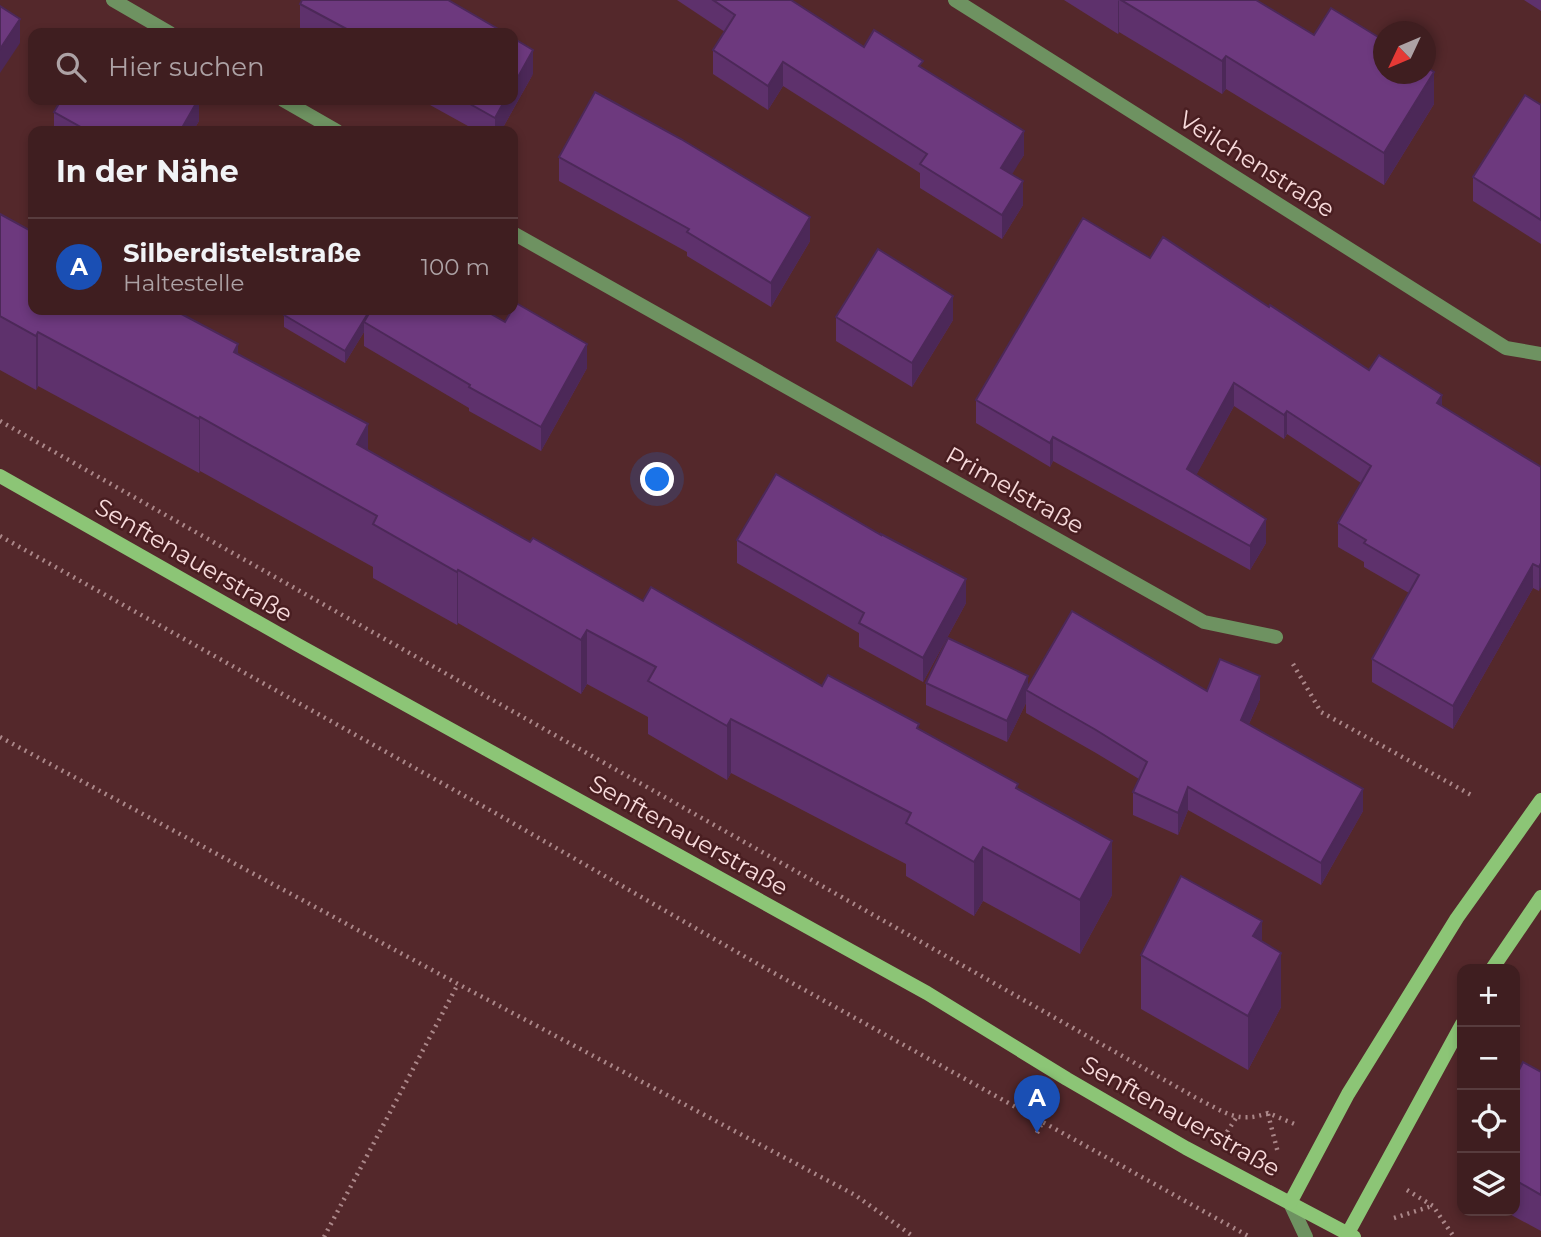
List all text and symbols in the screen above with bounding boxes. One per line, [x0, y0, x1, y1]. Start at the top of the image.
north arrow [1373, 21, 1436, 84]
search box [28, 28, 518, 105]
icon: search [52, 48, 90, 86]
text: Hier suchen [108, 51, 265, 83]
street label: Veilchenstraße [1174, 105, 1340, 223]
text: In der Nähe [56, 153, 239, 190]
text: Silberdistelstraße [123, 237, 361, 269]
text: A [70, 253, 88, 281]
text: 100 m [421, 253, 490, 281]
text: Haltestelle [123, 269, 244, 297]
street label: Primelstraße [941, 440, 1089, 540]
your location [640, 462, 674, 496]
street label: Senftenauerstraße [90, 492, 298, 628]
street label: Senftenauerstraße [585, 768, 793, 902]
map controls [1457, 964, 1520, 1216]
button: + [1457, 964, 1520, 1027]
button: − [1457, 1027, 1520, 1090]
street label: Senftenauerstraße [1077, 1049, 1285, 1183]
pin: A [1014, 1075, 1060, 1133]
button: locate [1457, 1090, 1520, 1153]
button: layers [1457, 1153, 1520, 1216]

